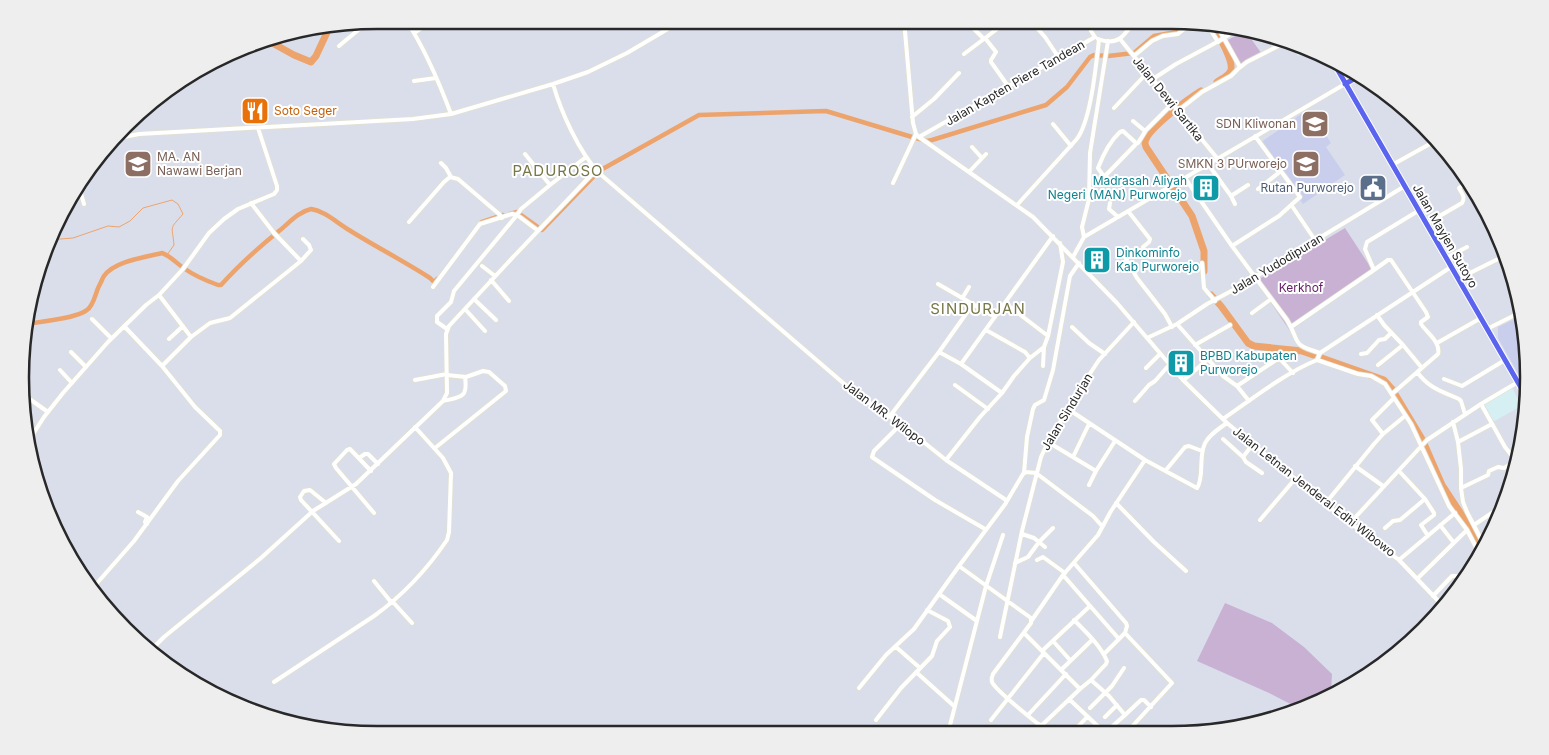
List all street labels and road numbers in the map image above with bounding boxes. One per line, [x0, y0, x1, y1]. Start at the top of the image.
street label: Jalan Kapten Piere Tandean [942, 36, 1087, 129]
street label: Jalan Dewi Sartika [1130, 53, 1207, 144]
street label: Jalan Mayjen Sutoyo [1410, 181, 1481, 290]
street label: Jalan Yudodipuran [1227, 230, 1326, 297]
street label: Jalan Sindurjan [1038, 370, 1095, 453]
street label: Jalan MR. Wilopo [840, 377, 928, 448]
street label: Jalan Letnan Jenderal Edhi Wibowo [1230, 423, 1399, 560]

